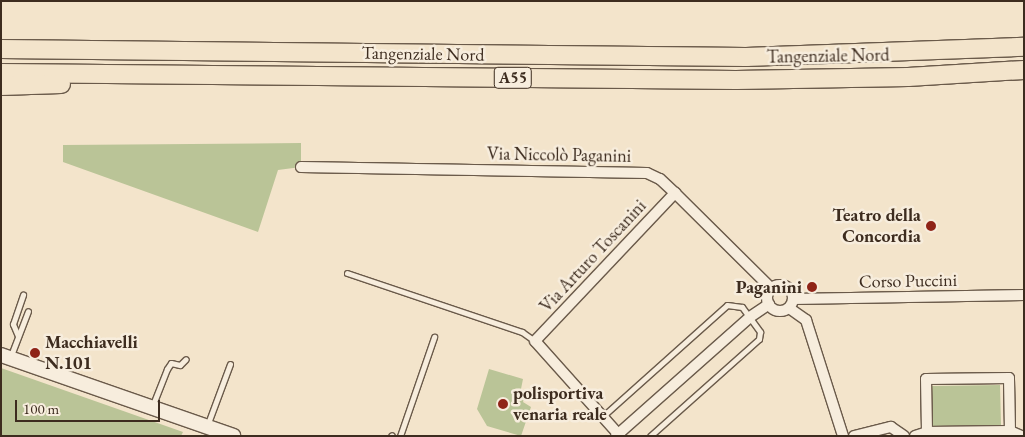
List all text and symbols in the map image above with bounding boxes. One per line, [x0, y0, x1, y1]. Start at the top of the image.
street label: Tangenziale Nord [361, 42, 485, 66]
street label: Tangenziale Nord [766, 44, 890, 68]
road number: A55 [493, 64, 533, 92]
street label: Via Niccolò Paganini [487, 143, 631, 167]
street label: Via Arturo Toscanini [535, 195, 651, 317]
place label: Teatro della Concordia [832, 205, 921, 248]
marker: Teatro della Concordia [925, 220, 937, 232]
street label: Corso Puccini [859, 269, 957, 293]
place label: Paganini [736, 276, 802, 298]
marker: Paganini [806, 281, 818, 293]
place label: Macchiavelli N.101 [45, 332, 138, 374]
marker: Macchiavelli N.101 [29, 347, 41, 359]
place label: polisportiva venaria reale [513, 383, 607, 426]
scale bar [18, 390, 162, 422]
marker: polisportiva venaria reale [497, 398, 509, 410]
text: 100 m [23, 399, 59, 418]

